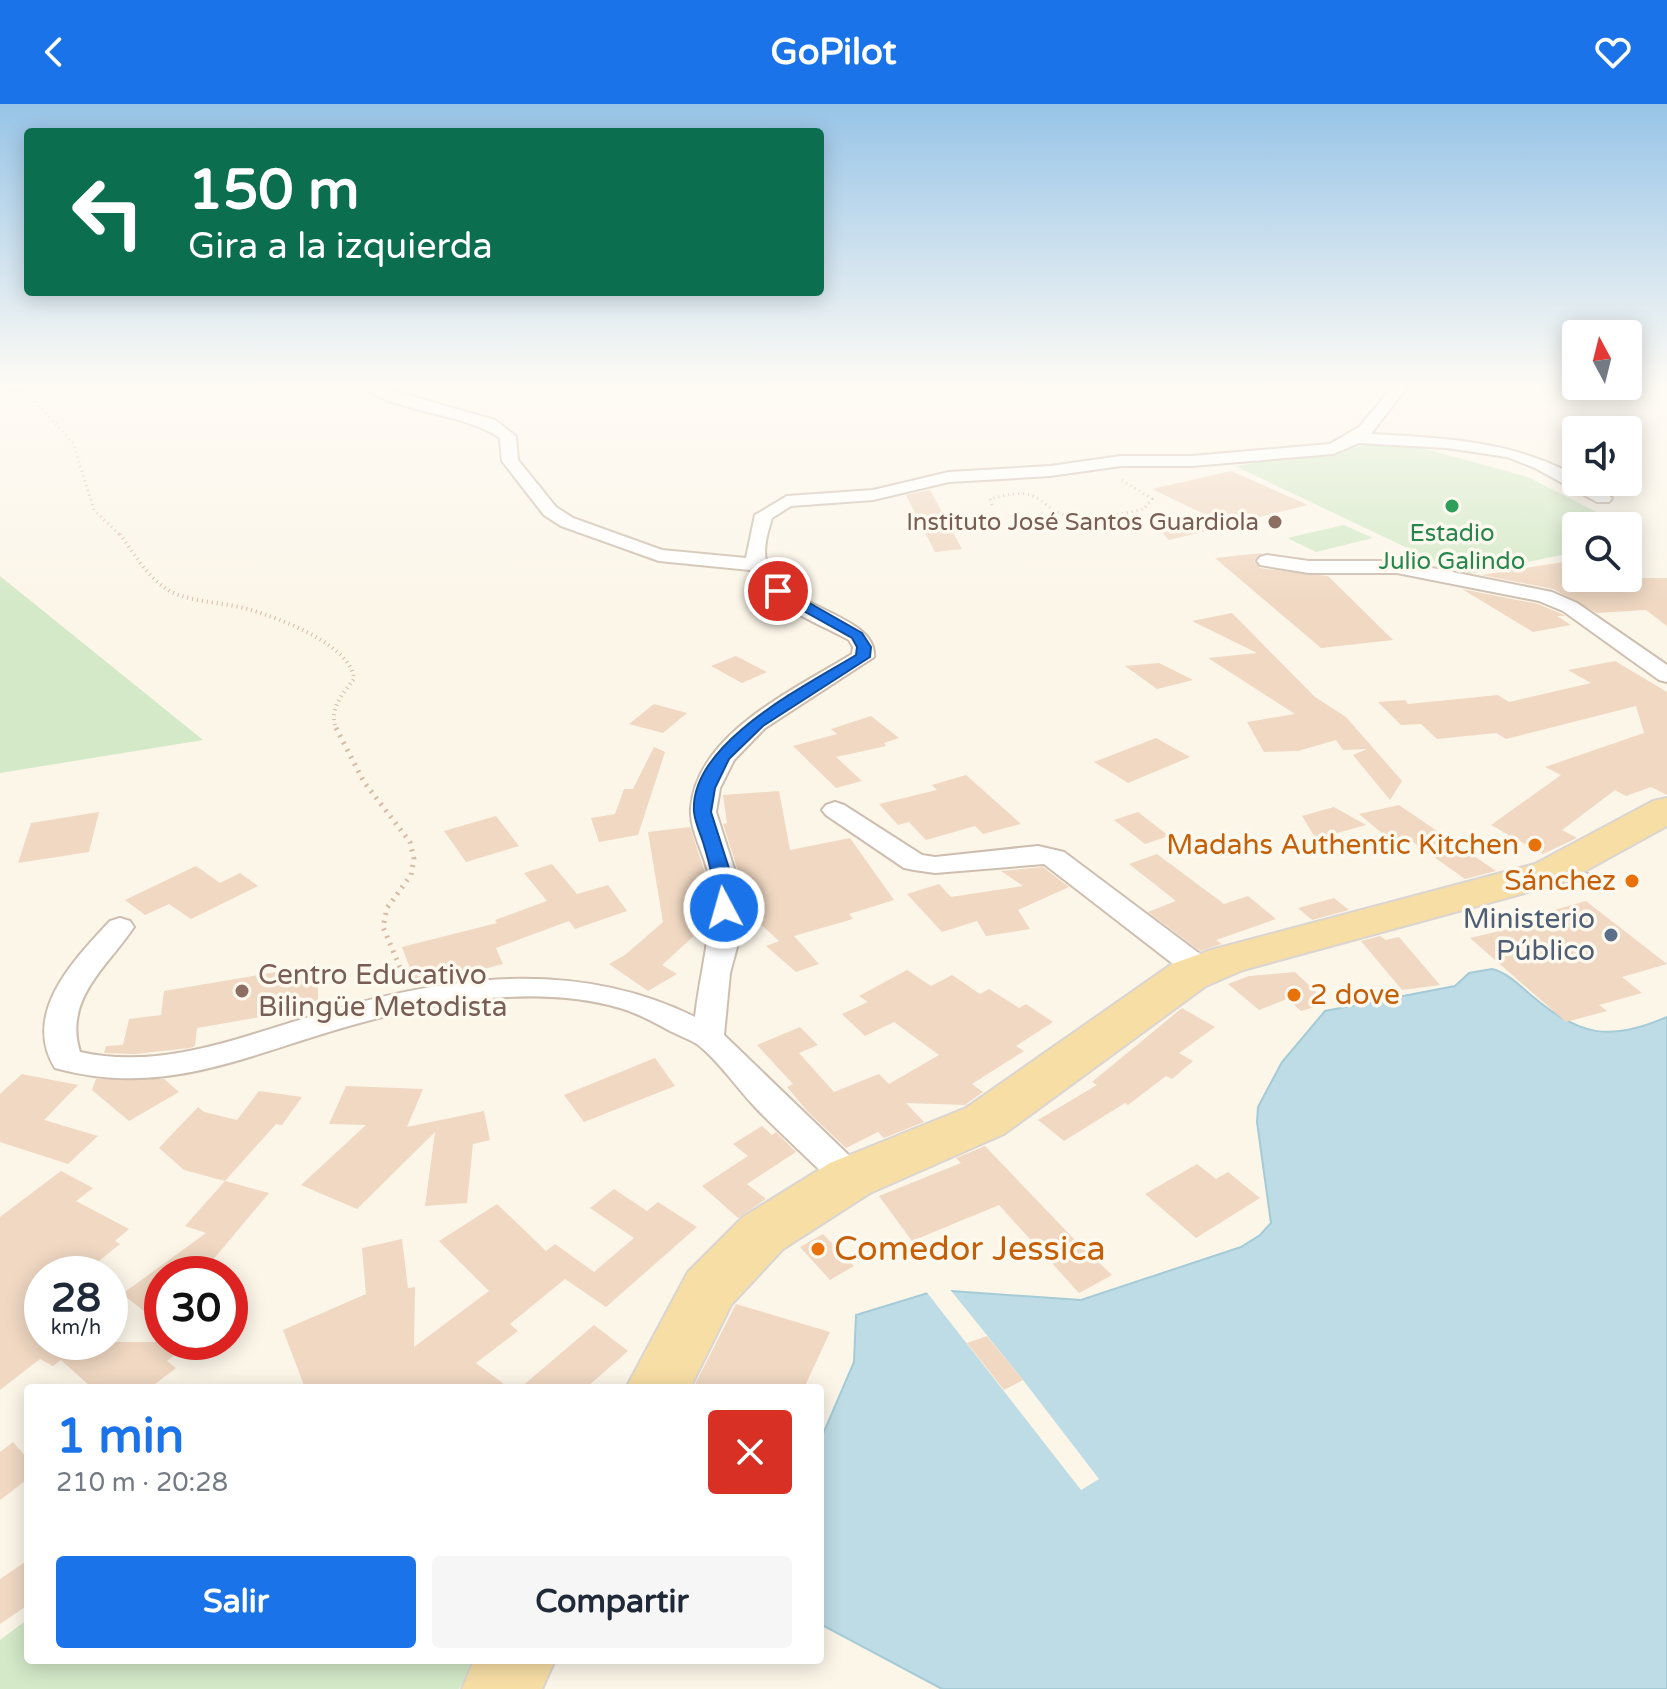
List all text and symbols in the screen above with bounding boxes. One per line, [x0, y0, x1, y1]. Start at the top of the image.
icon: back [32, 30, 76, 74]
icon: heart [1591, 30, 1635, 74]
text: GoPilot [771, 31, 896, 74]
text: 150 m [188, 157, 359, 224]
icon: left [56, 160, 160, 264]
text: Gira a la izquierda [188, 225, 493, 268]
north arrow [1562, 320, 1642, 400]
map controls [1562, 320, 1642, 592]
button: sound [1562, 416, 1642, 496]
marker: Estadio Julio Galindo [1443, 497, 1461, 515]
place label: Instituto José Santos Guardiola [906, 508, 1259, 537]
button: search [1562, 512, 1642, 592]
marker: Instituto José Santos Guardiola [1266, 513, 1284, 531]
place label: Estadio Julio Galindo [1379, 519, 1525, 576]
pin [744, 557, 812, 625]
icon: arrive [756, 569, 800, 613]
place label: Madahs Authentic Kitchen [1166, 828, 1519, 862]
marker: Madahs Authentic Kitchen [1526, 836, 1544, 854]
place label: Sánchez [1504, 864, 1616, 898]
position arrow [682, 866, 766, 950]
marker: Sánchez [1623, 872, 1641, 890]
place label: Ministerio Público [1463, 902, 1595, 968]
marker: Ministerio Público [1602, 926, 1620, 944]
place label: Centro Educativo Bilingüe Metodista [258, 958, 507, 1024]
place label: 2 dove [1310, 978, 1400, 1012]
marker: Centro Educativo Bilingüe Metodista [233, 982, 251, 1000]
marker: 2 dove [1285, 986, 1303, 1004]
place label: Comedor Jessica [834, 1229, 1106, 1270]
marker: Comedor Jessica [809, 1240, 827, 1258]
speed limit sign: 30 [144, 1256, 248, 1360]
text: 28 [51, 1274, 101, 1322]
text: km/h [51, 1316, 101, 1340]
text: 1 min [56, 1408, 184, 1466]
button: close [708, 1410, 792, 1494]
text: 210 m · 20:28 [56, 1467, 228, 1498]
button: Salir [56, 1556, 416, 1648]
button: Compartir [432, 1556, 792, 1648]

